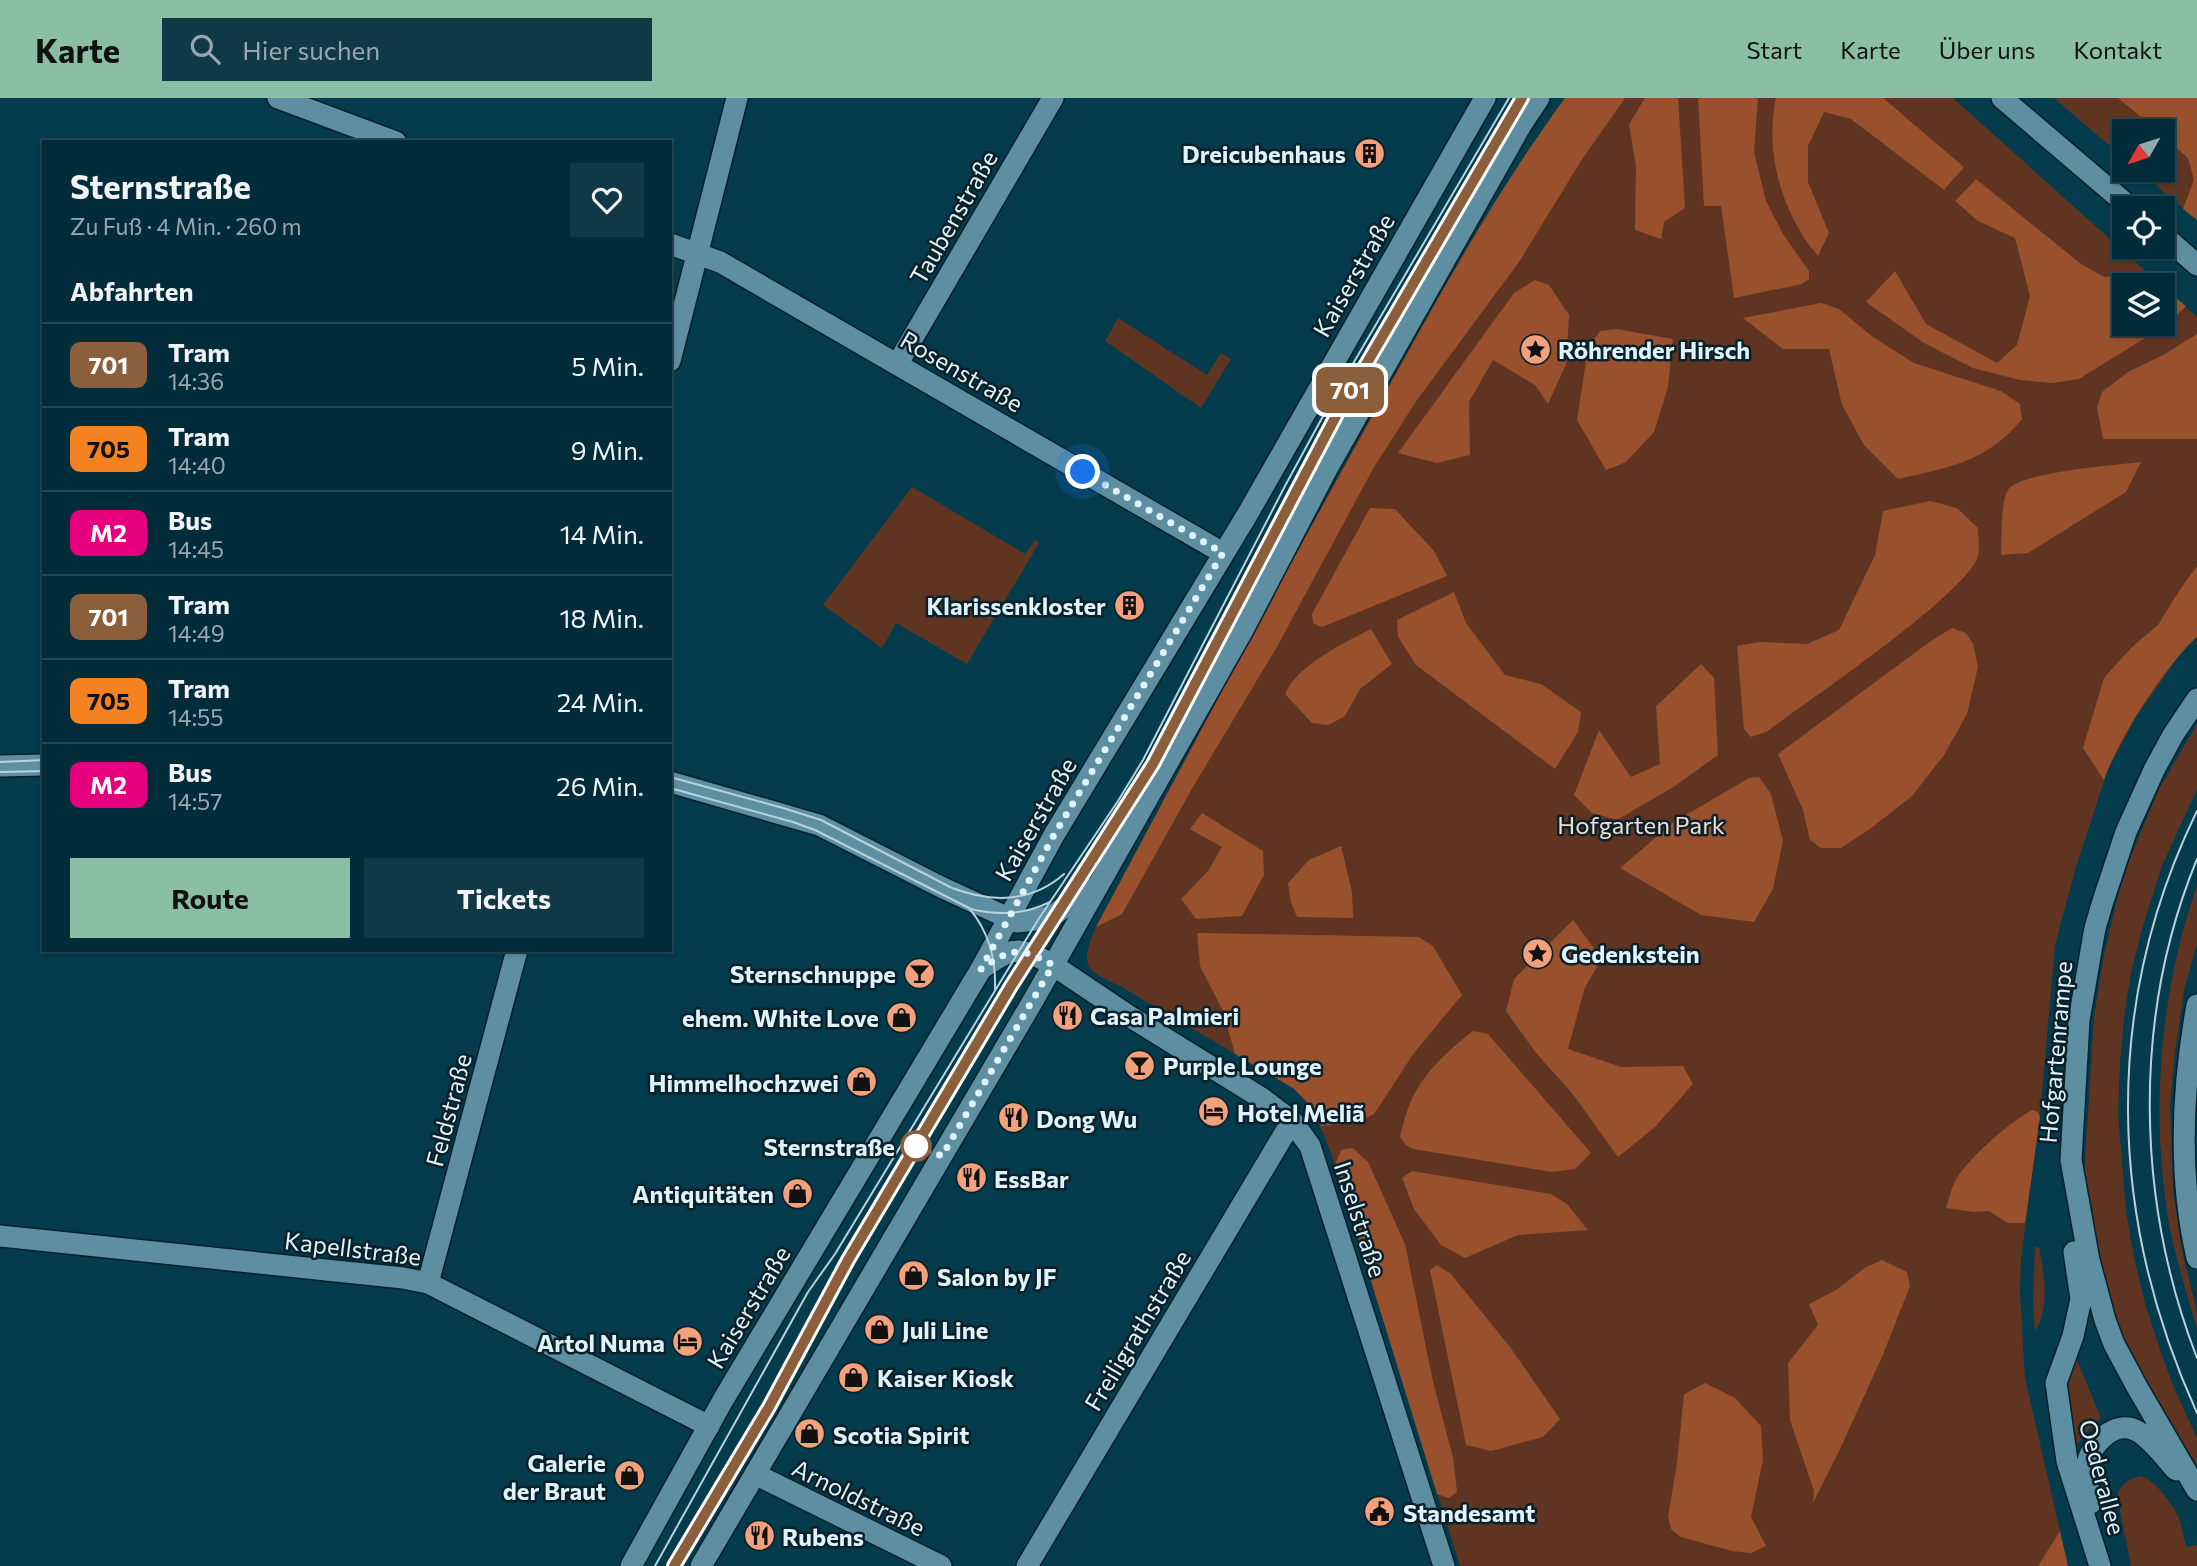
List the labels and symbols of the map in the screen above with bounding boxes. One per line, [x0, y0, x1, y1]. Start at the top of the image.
north arrow [2112, 119, 2175, 182]
building icon: Dreicubenhaus [1352, 136, 1386, 170]
place label: Dreicubenhaus [1182, 139, 1346, 168]
street label: Taubenstraße [903, 145, 1003, 289]
street label: Kaiserstraße [1306, 208, 1400, 342]
street label: Rosenstraße [896, 324, 1028, 418]
place icon: Röhrender Hirsch [1518, 332, 1552, 366]
place label: Röhrender Hirsch [1558, 335, 1750, 364]
line badge: 701 [1310, 367, 1390, 413]
your location [1065, 454, 1100, 489]
building icon: Klarissenkloster [1112, 588, 1146, 622]
place label: Klarissenkloster [927, 591, 1106, 620]
street label: Kaiserstraße [988, 752, 1082, 886]
park label: Hofgarten Park [1557, 810, 1725, 839]
place icon: Gedenkstein [1521, 936, 1555, 970]
place label: Gedenkstein [1561, 939, 1700, 968]
bar icon: Sternschnuppe [902, 956, 936, 990]
place label: Sternschnuppe [730, 959, 896, 988]
street label: Hofgartenrampe [2033, 960, 2077, 1144]
restaurant icon: Casa Palmieri [1050, 998, 1084, 1032]
shop icon: ehem. White Love [885, 1000, 919, 1034]
place label: Casa Palmieri [1090, 1001, 1239, 1030]
place label: ehem. White Love [682, 1003, 879, 1032]
bar icon: Purple Lounge [1123, 1048, 1157, 1082]
street label: Feldstraße [419, 1050, 477, 1170]
place label: Purple Lounge [1163, 1051, 1322, 1080]
shop icon: Himmelhochzwei [845, 1065, 879, 1099]
place label: Himmelhochzwei [648, 1068, 839, 1097]
hotel icon: Hotel Meliã [1197, 1095, 1231, 1129]
place label: Hotel Meliã [1237, 1098, 1364, 1127]
restaurant icon: Dong Wu [996, 1101, 1030, 1135]
place label: Dong Wu [1036, 1104, 1137, 1133]
marker: Sternstraße [901, 1131, 931, 1161]
place label: Sternstraße [764, 1132, 895, 1161]
street label: Inselstraße [1329, 1157, 1393, 1281]
restaurant icon: EssBar [954, 1161, 988, 1195]
place label: EssBar [994, 1164, 1069, 1193]
shop icon: Antiquitäten [780, 1176, 814, 1210]
place label: Antiquitäten [632, 1179, 774, 1208]
street label: Kapellstraße [283, 1225, 423, 1271]
street label: Kaiserstraße [700, 1241, 796, 1373]
street label: Freiligrathstraße [1078, 1245, 1196, 1415]
shop icon: Salon by JF [897, 1259, 931, 1293]
place label: Salon by JF [937, 1262, 1057, 1291]
shop icon: Juli Line [862, 1312, 896, 1346]
place label: Juli Line [902, 1315, 988, 1344]
hotel icon: Artol Numa [671, 1325, 705, 1359]
place label: Artol Numa [537, 1328, 665, 1357]
shop icon: Kaiser Kiosk [837, 1360, 871, 1394]
place label: Kaiser Kiosk [877, 1363, 1014, 1392]
street label: Oederallee [2074, 1416, 2132, 1538]
shop icon: Scotia Spirit [793, 1417, 827, 1451]
place label: Scotia Spirit [833, 1420, 969, 1449]
place label: Galerie der Braut [503, 1448, 606, 1505]
street label: Arnoldstraße [788, 1452, 930, 1542]
shop icon: Galerie der Braut [612, 1459, 646, 1493]
public building icon: Standesamt [1363, 1495, 1397, 1529]
place label: Standesamt [1403, 1498, 1535, 1527]
restaurant icon: Rubens [742, 1519, 776, 1553]
place label: Rubens [782, 1522, 864, 1551]

